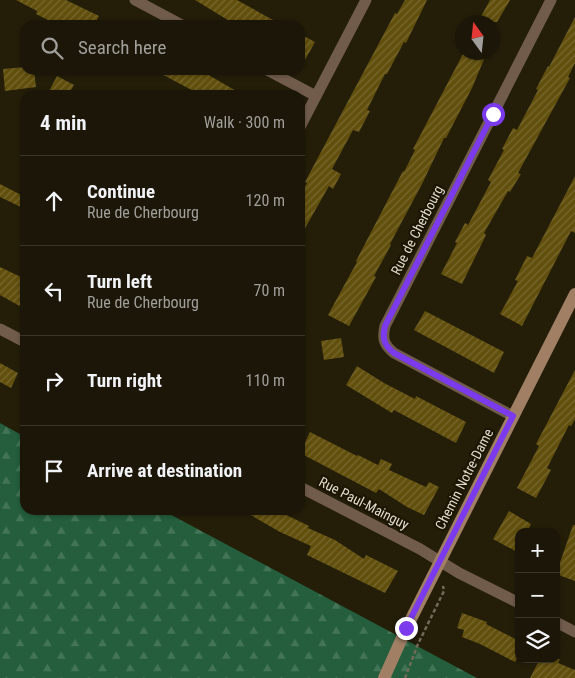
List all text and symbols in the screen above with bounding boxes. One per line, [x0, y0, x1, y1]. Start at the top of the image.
north arrow [455, 15, 500, 60]
search box [20, 20, 305, 75]
icon: search [38, 34, 66, 62]
text: Search here [78, 36, 166, 59]
route start [482, 103, 505, 126]
text: 4 min [40, 111, 87, 135]
text: Walk · 300 m [204, 113, 285, 132]
text: Continue [87, 180, 155, 203]
street label: Rue de Cherbourg [388, 183, 446, 277]
icon: ahead [40, 187, 68, 215]
text: 120 m [246, 191, 285, 210]
text: Rue de Cherbourg [87, 203, 199, 222]
text: Turn left [87, 270, 152, 293]
icon: left [40, 277, 68, 305]
text: 70 m [253, 281, 285, 300]
text: Rue de Cherbourg [87, 293, 199, 312]
icon: right [40, 367, 68, 395]
text: Turn right [87, 369, 162, 392]
text: 110 m [246, 371, 285, 390]
street label: Chemin Notre-Dame [432, 426, 496, 532]
icon: arrive [40, 457, 68, 485]
text: Arrive at destination [87, 459, 242, 482]
street label: Rue Paul-Mainguy [316, 473, 412, 533]
map controls [515, 528, 560, 663]
button: + [515, 528, 560, 573]
button: − [515, 573, 560, 618]
route end [395, 617, 418, 640]
button: layers [515, 618, 560, 663]

